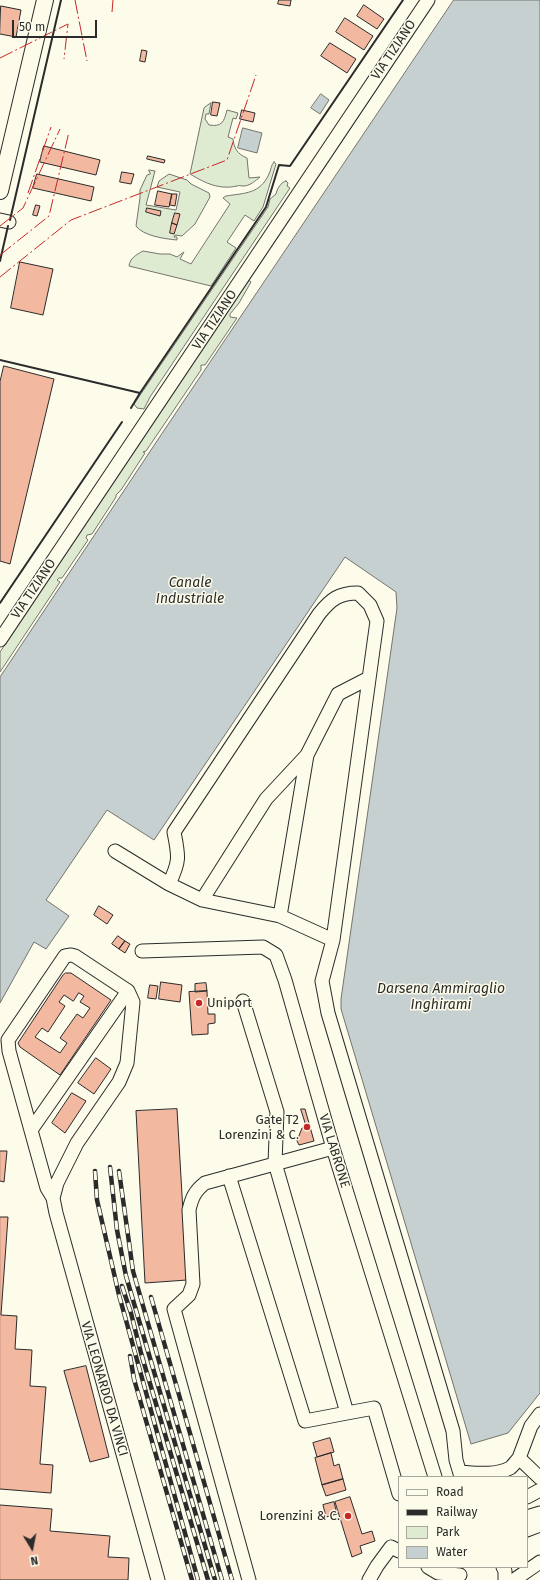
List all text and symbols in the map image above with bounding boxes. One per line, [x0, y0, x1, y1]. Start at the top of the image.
scale bar [14, 12, 99, 38]
street label: VIA TIZIANO [368, 17, 420, 83]
text: 50 m [19, 20, 45, 34]
street label: VIA TIZIANO [189, 287, 241, 353]
street label: VIA TIZIANO [8, 556, 60, 622]
water label: Canale Industriale [156, 575, 224, 608]
water label: Darsena Ammiraglio Inghirami [377, 981, 505, 1014]
place label: Uniport [207, 995, 252, 1011]
marker: Uniport [194, 998, 204, 1008]
place label: Gate T2 Lorenzini & C. [219, 1112, 299, 1143]
street label: VIA LABRONE [315, 1112, 353, 1190]
marker: Gate T2 Lorenzini & C. [302, 1122, 312, 1132]
street label: VIA LEONARDO DA VINCI [77, 1320, 131, 1458]
legend [398, 1476, 528, 1568]
text: Road [436, 1485, 464, 1499]
text: Railway [436, 1505, 477, 1519]
place label: Lorenzini & C. [260, 1508, 340, 1524]
marker: Lorenzini & C. [343, 1511, 353, 1521]
text: Park [436, 1525, 460, 1539]
north arrow [12, 1528, 52, 1568]
text: Water [436, 1545, 467, 1559]
text: N [29, 1553, 39, 1567]

